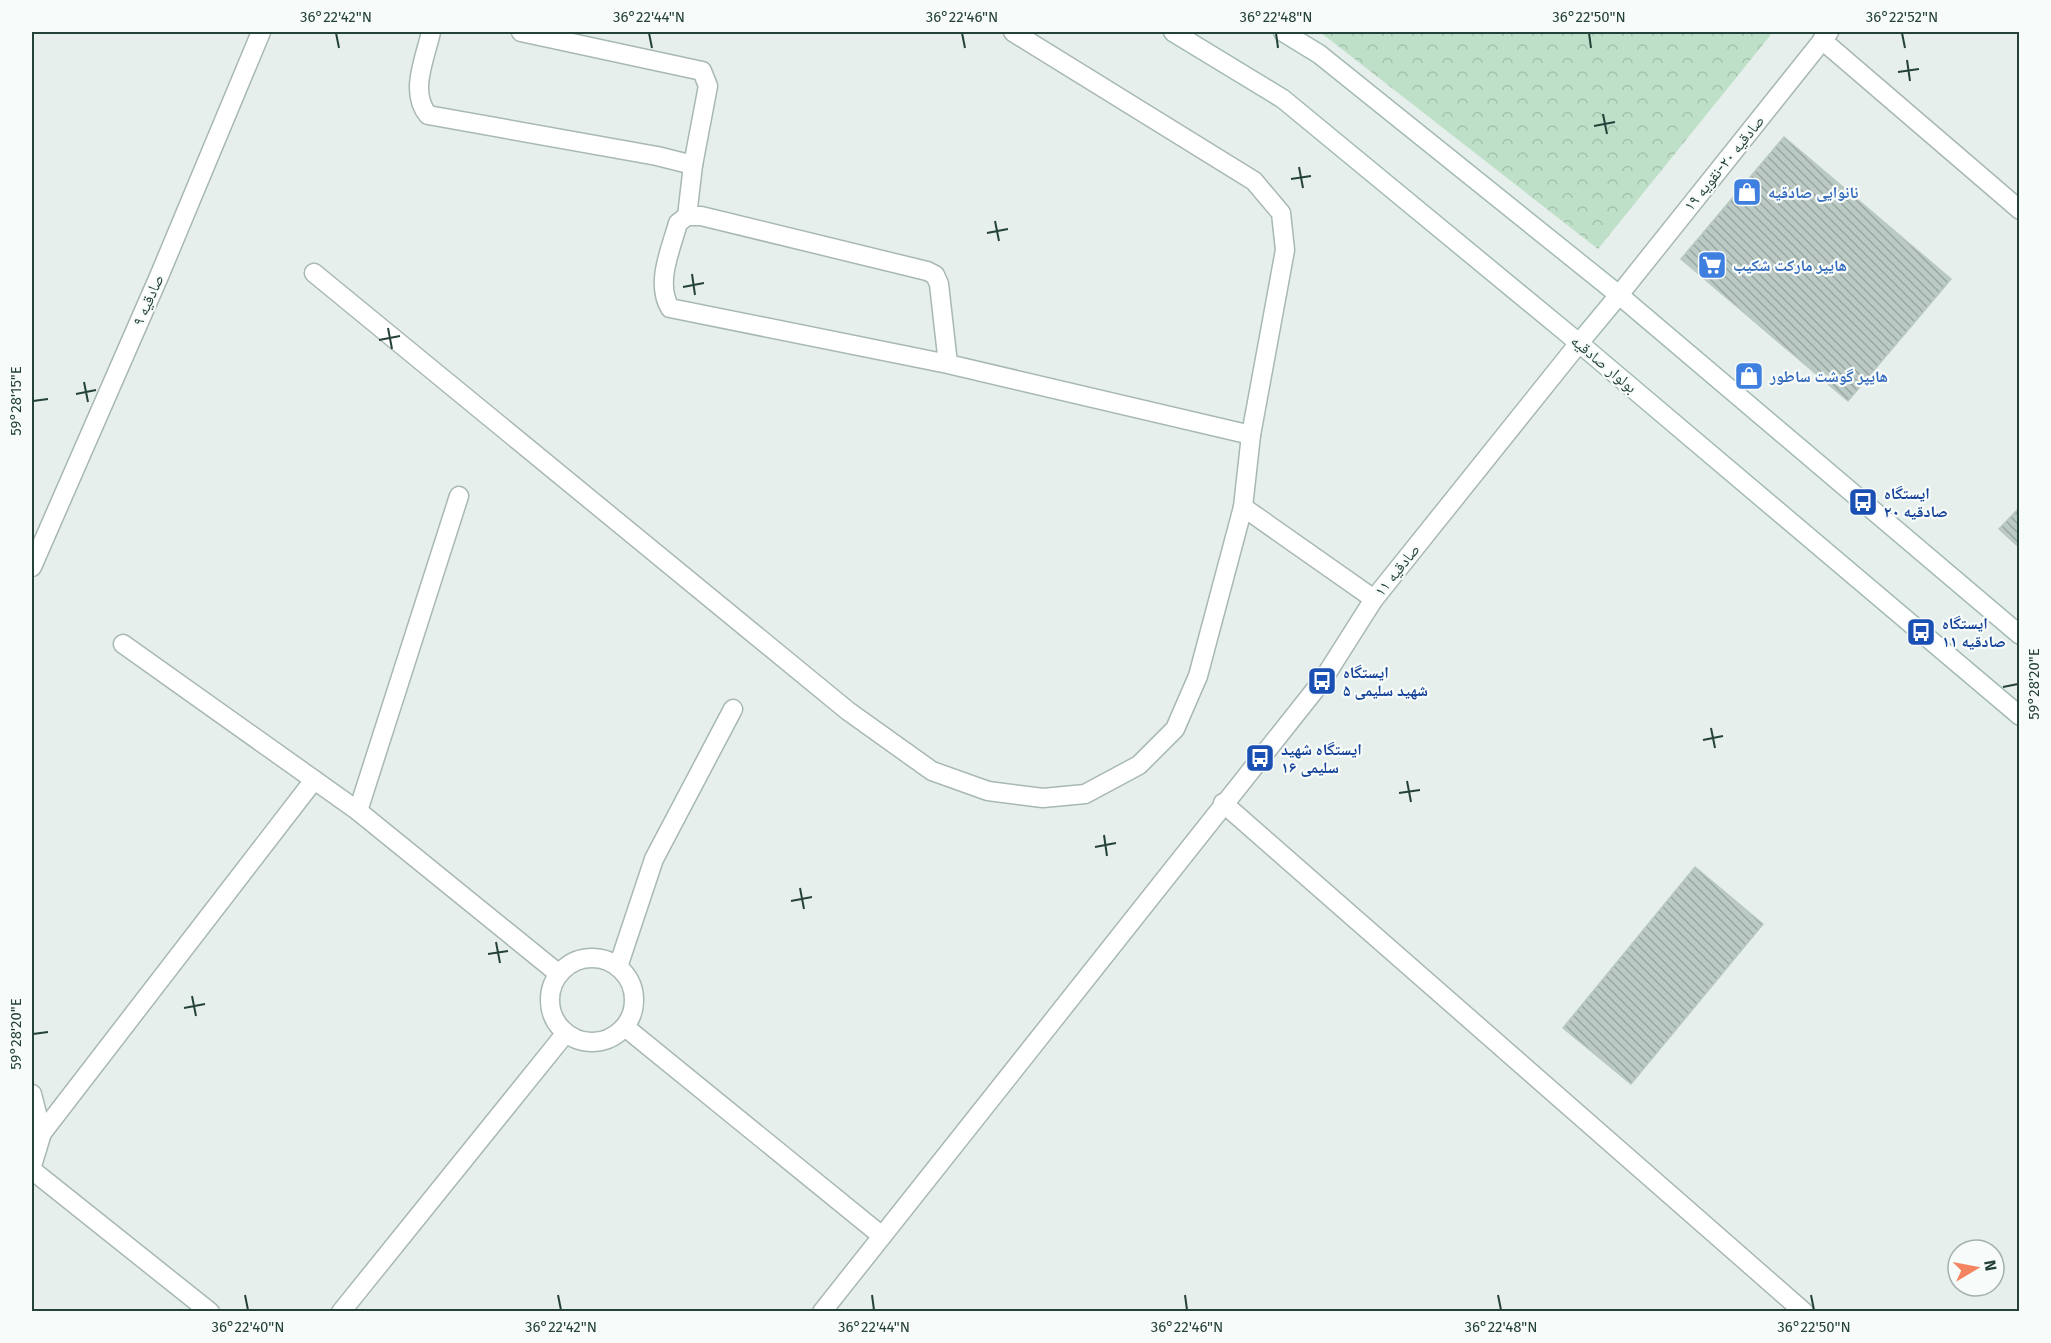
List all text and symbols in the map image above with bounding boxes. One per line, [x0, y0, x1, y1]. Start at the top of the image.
text: 36°22'42"N [300, 8, 372, 26]
text: 36°22'44"N [613, 8, 685, 26]
text: 36°22'46"N [926, 8, 998, 26]
text: 36°22'48"N [1240, 8, 1312, 26]
text: 36°22'50"N [1552, 8, 1626, 26]
text: 36°22'52"N [1866, 8, 1938, 26]
street label: صادقیه ۲۰-نقویه ۱۹ [1680, 111, 1768, 215]
shop icon: نانوایی صادقیه [1731, 176, 1763, 208]
place label: نانوایی صادقیه [1768, 183, 1858, 202]
supermarket icon: هایپر مارکت شکیب [1696, 249, 1728, 281]
place label: هایپر مارکت شکیب [1733, 256, 1847, 275]
street label: صادقیه ۹ [128, 271, 168, 329]
street label: بولوار صادقیه [1567, 331, 1641, 397]
shop icon: هایپر گوشت ساطور [1733, 360, 1765, 392]
text: 59°28'15"E [7, 366, 25, 436]
place label: هایپر گوشت ساطور [1769, 367, 1888, 386]
place label: ایستگاه صادقیه ۲۰ [1884, 484, 1948, 521]
bus stop icon: ایستگاه صادقیه ۲۰ [1847, 486, 1879, 518]
street label: صادقیه ۱۱ [1370, 540, 1424, 600]
place label: ایستگاه صادقیه ۱۱ [1942, 614, 2006, 651]
bus stop icon: ایستگاه صادقیه ۱۱ [1905, 616, 1937, 648]
text: 59°28'20"E [2025, 648, 2043, 720]
place label: ایستگاه شهید سلیمی ۵ [1343, 663, 1428, 700]
bus stop icon: ایستگاه شهید سلیمی ۵ [1306, 665, 1338, 697]
place label: ایستگاه شهید سلیمی ۱۶ [1281, 740, 1362, 777]
bus stop icon: ایستگاه شهید سلیمی ۱۶ [1244, 742, 1276, 774]
text: 59°28'20"E [7, 998, 25, 1070]
north arrow [1946, 1238, 2006, 1298]
text: N [1980, 1259, 2001, 1272]
text: 36°22'40"N [211, 1318, 285, 1336]
text: 36°22'42"N [525, 1318, 597, 1336]
text: 36°22'44"N [838, 1318, 910, 1336]
text: 36°22'46"N [1151, 1318, 1223, 1336]
text: 36°22'48"N [1465, 1318, 1537, 1336]
text: 36°22'50"N [1777, 1318, 1851, 1336]

